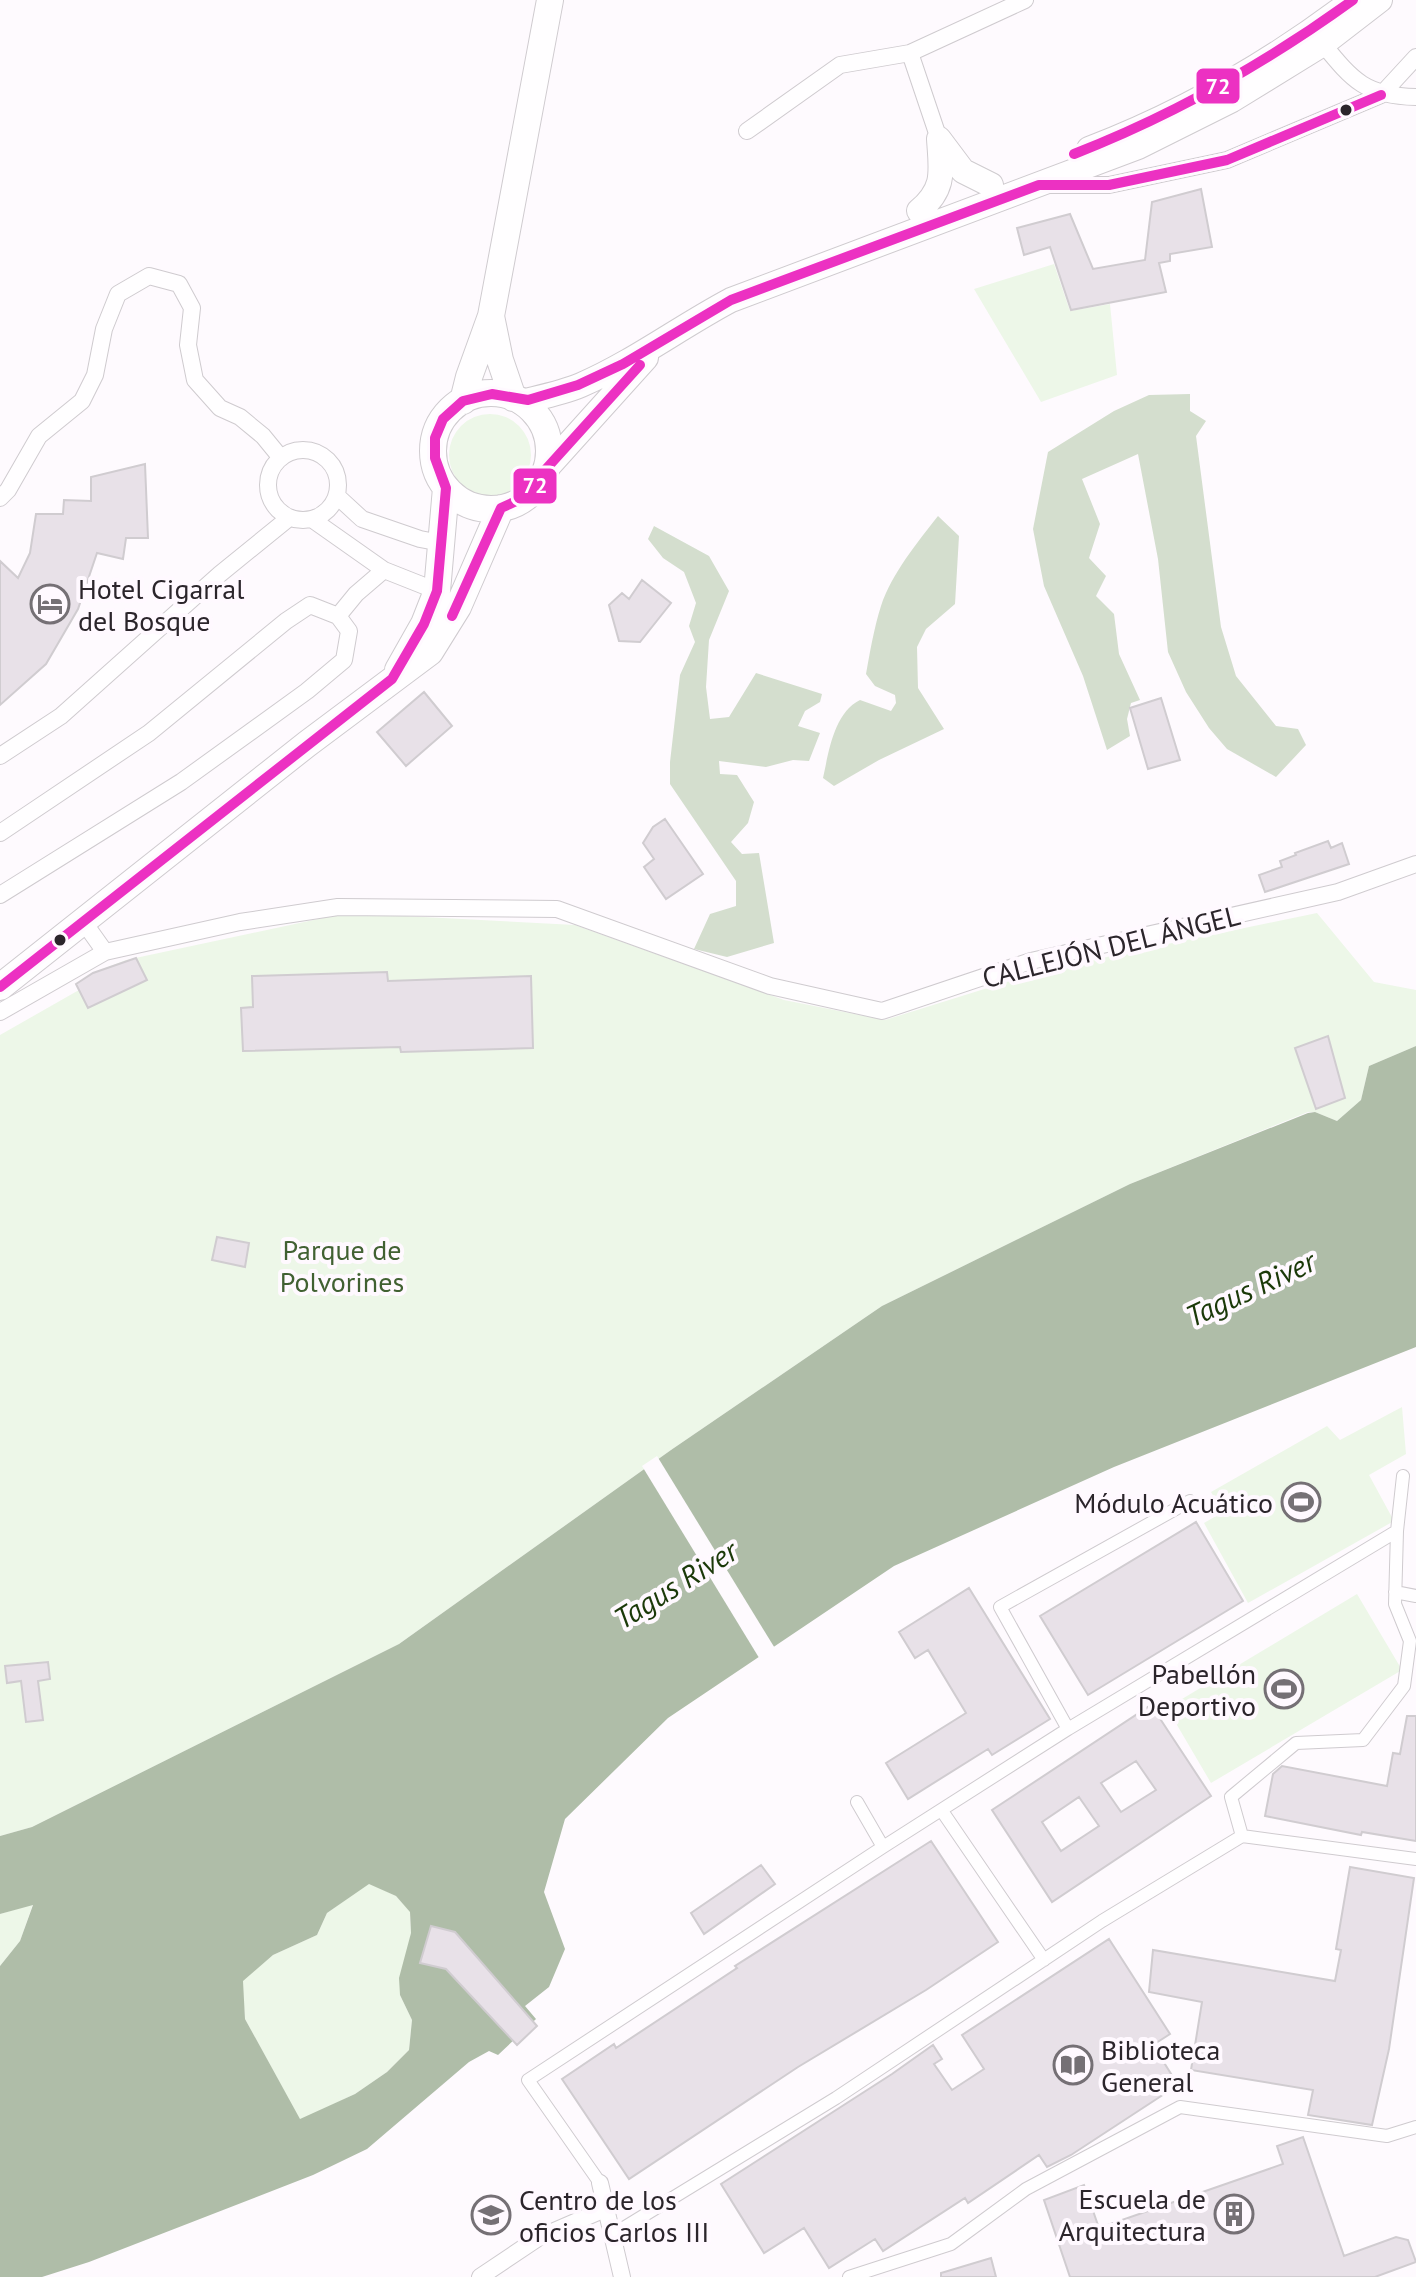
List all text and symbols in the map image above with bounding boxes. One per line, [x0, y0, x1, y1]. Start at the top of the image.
line badge: 72 [1195, 67, 1241, 105]
text: 72 [1206, 72, 1230, 100]
unlabelled marker [1338, 102, 1354, 118]
line badge: 72 [512, 467, 558, 505]
text: 72 [523, 471, 547, 499]
place label: Hotel Cigarral del Bosque [78, 570, 244, 639]
hotel icon: Hotel Cigarral del Bosque [29, 583, 71, 625]
street label: CALLEJÓN DEL ÁNGEL [978, 896, 1244, 996]
unlabelled marker [52, 932, 68, 948]
park label: Parque de Polvorines [280, 1231, 404, 1300]
water label: Tagus River [1179, 1240, 1323, 1335]
sports icon: Módulo Acuático [1280, 1481, 1322, 1523]
place label: Módulo Acuático [1074, 1484, 1273, 1521]
water label: Tagus River [606, 1530, 746, 1637]
place label: Pabellón Deportivo [1138, 1655, 1256, 1724]
sports icon: Pabellón Deportivo [1263, 1668, 1305, 1710]
place label: Biblioteca General [1101, 2031, 1220, 2100]
library icon: Biblioteca General [1052, 2044, 1094, 2086]
place label: Escuela de Arquitectura [1059, 2180, 1206, 2249]
place label: Centro de los oficios Carlos III [519, 2181, 709, 2250]
building icon: Escuela de Arquitectura [1213, 2193, 1255, 2235]
school or university icon: Centro de los oficios Carlos III [470, 2194, 512, 2236]

